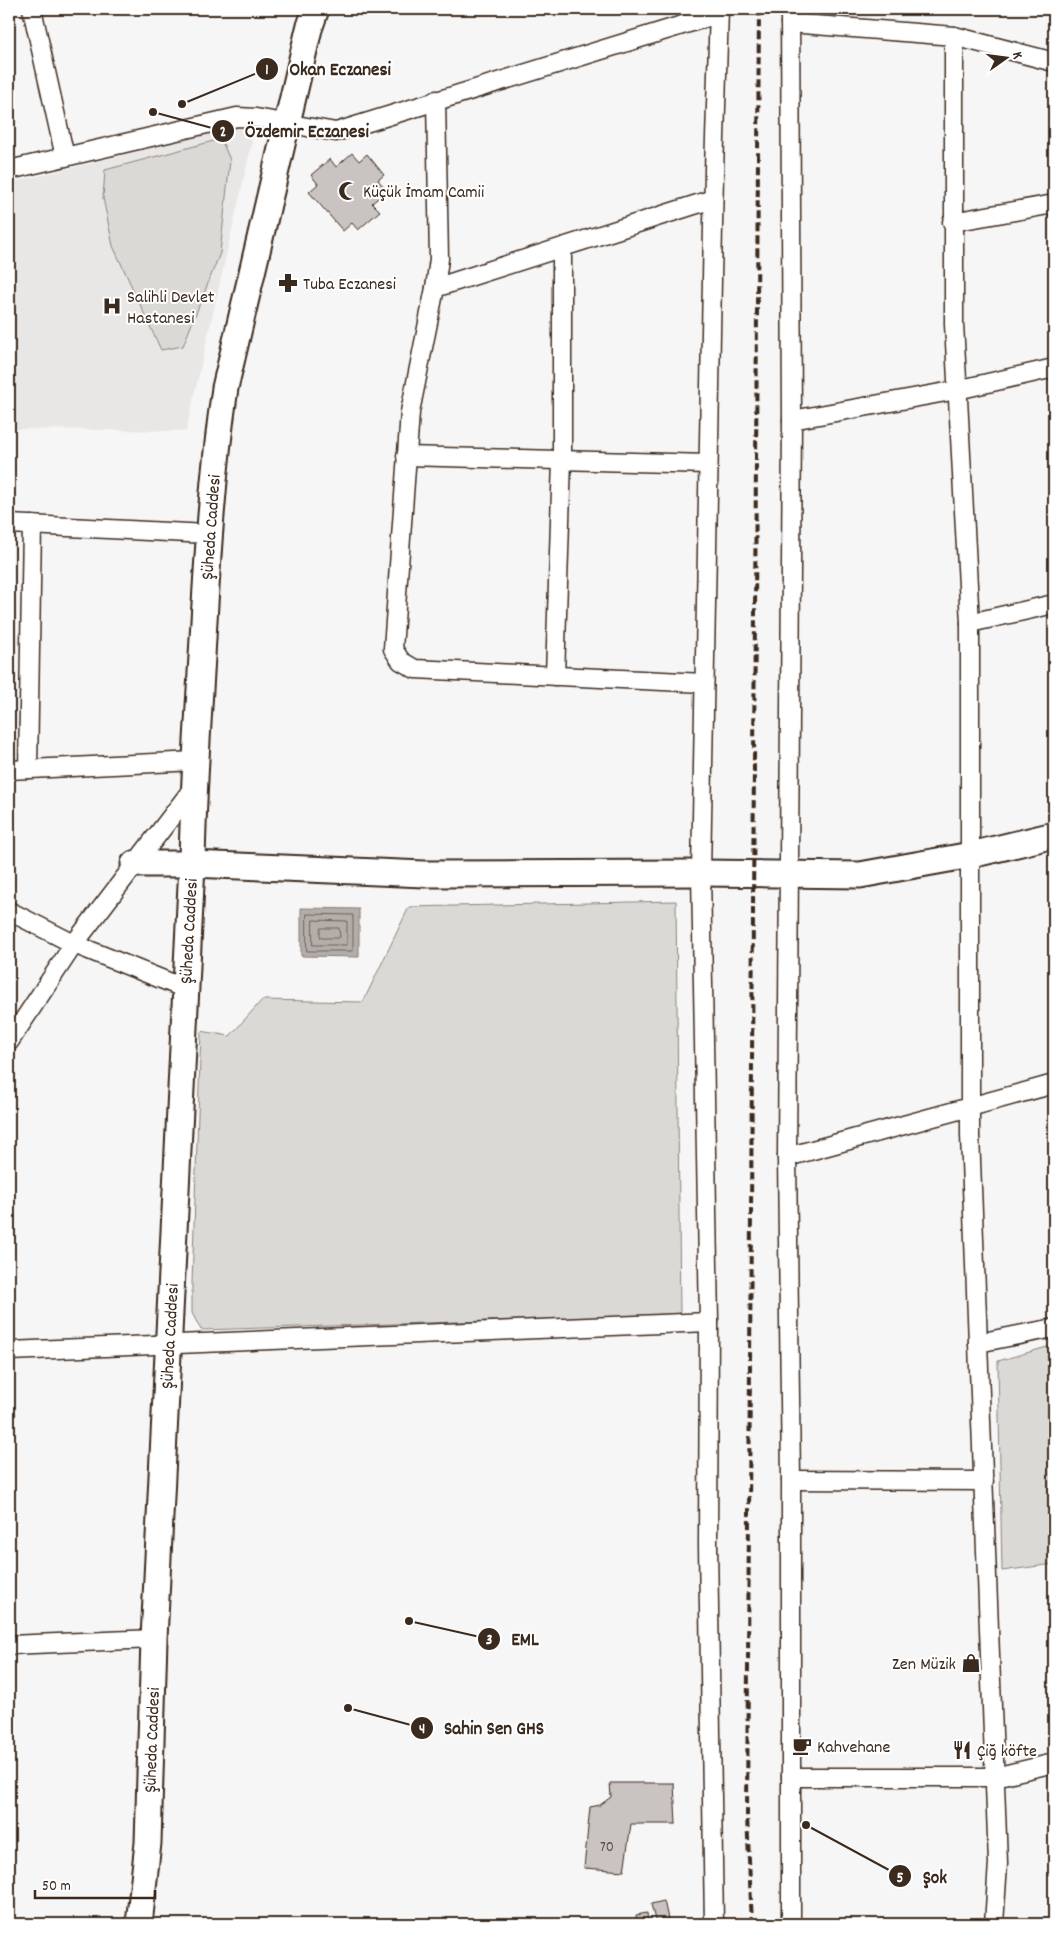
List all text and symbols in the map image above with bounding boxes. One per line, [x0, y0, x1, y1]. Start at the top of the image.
north arrow [980, 32, 1030, 82]
text: K [1006, 50, 1027, 61]
callout: Okan Eczanesi [254, 52, 401, 86]
text: Okan Eczanesi [289, 58, 391, 85]
text: 1 [265, 60, 269, 82]
callout: Özdemir Eczanesi [211, 114, 379, 148]
text: Özdemir Eczanesi [245, 120, 369, 147]
text: 2 [220, 122, 226, 144]
mosque icon: Küçük İmam Camii [337, 180, 359, 202]
place label: Küçük İmam Camii [363, 181, 484, 206]
pharmacy icon: Tuba Eczanesi [277, 272, 299, 294]
place label: Tuba Eczanesi [303, 273, 396, 298]
place label: Salihli Devlet Hastanesi [127, 286, 215, 332]
hospital icon: Salihli Devlet Hastanesi [101, 295, 123, 317]
street label: Şüheda Caddesi [196, 474, 229, 581]
street label: Şüheda Caddesi [175, 878, 206, 984]
street label: Şüheda Caddesi [156, 1283, 187, 1389]
callout: EML [476, 1622, 549, 1656]
text: EML [511, 1628, 539, 1655]
text: 3 [486, 1630, 493, 1652]
shop icon: Zen Müzik [960, 1652, 982, 1674]
place label: Zen Müzik [892, 1653, 956, 1678]
street label: Şüheda Caddesi [139, 1687, 168, 1793]
callout: Sahin Sen GHS [409, 1711, 554, 1745]
text: Sahin Sen GHS [444, 1717, 544, 1744]
text: 4 [419, 1719, 425, 1741]
cafe icon: Kahvehane [791, 1735, 813, 1757]
place label: Kahvehane [817, 1736, 890, 1761]
restaurant icon: Çiğ köfte [951, 1739, 973, 1761]
place label: Çiğ köfte [977, 1740, 1037, 1765]
house number: 70 [600, 1837, 614, 1859]
callout: Şok [888, 1859, 957, 1893]
text: Şok [923, 1866, 947, 1893]
scale bar [35, 1868, 155, 1900]
text: 5 [897, 1868, 904, 1890]
text: 50 m [42, 1876, 71, 1898]

